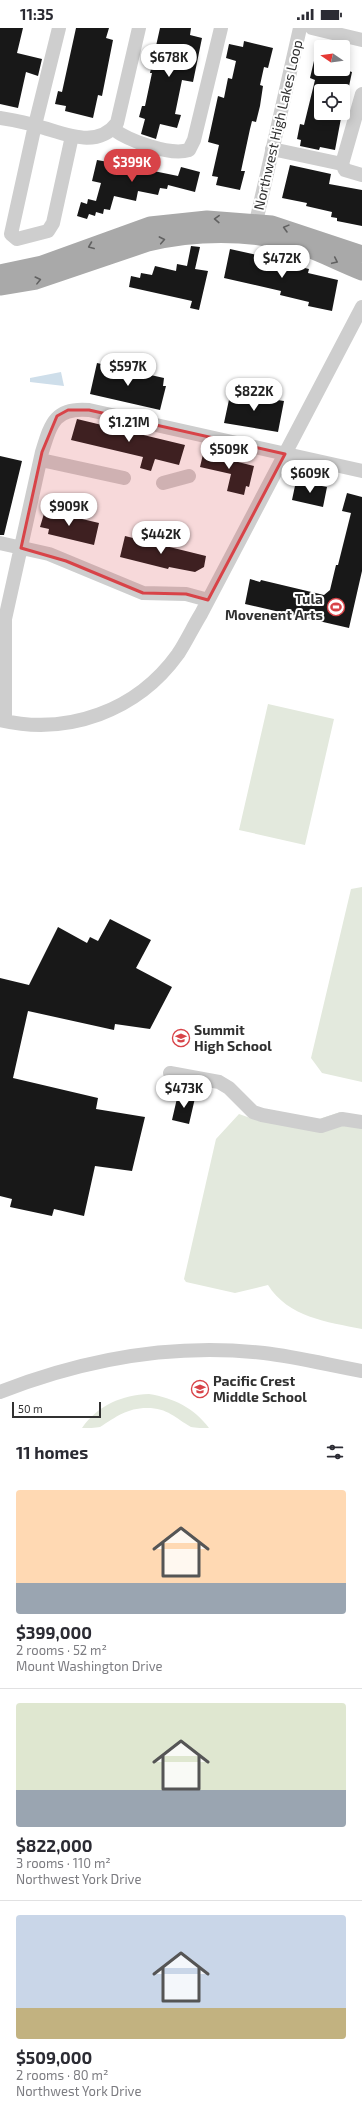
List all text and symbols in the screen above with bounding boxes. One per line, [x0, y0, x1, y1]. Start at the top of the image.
text: 11:35 [20, 5, 54, 23]
street label: Northwest High Lakes Loop [250, 38, 305, 212]
north arrow [314, 40, 350, 76]
map controls [314, 40, 350, 120]
pin: $678K [141, 44, 197, 78]
text: $678K [150, 49, 188, 65]
button: locate [314, 84, 350, 120]
pin: $399K [104, 149, 160, 183]
text: $399K [113, 154, 151, 170]
one-way arrow [214, 215, 220, 223]
one-way arrow [282, 224, 289, 232]
one-way arrow [159, 237, 165, 245]
one-way arrow [87, 242, 94, 250]
pin: $472K [254, 245, 310, 279]
text: $472K [263, 250, 301, 266]
one-way arrow [331, 256, 339, 264]
one-way arrow [35, 276, 42, 285]
pin: $597K [100, 353, 156, 387]
text: $597K [109, 358, 147, 374]
pin: $822K [226, 378, 282, 412]
text: $822K [235, 383, 274, 399]
pin: $1.21M [96, 409, 162, 443]
text: $1.21M [108, 414, 150, 430]
pin: $509K [201, 436, 257, 470]
text: $509K [210, 441, 248, 457]
pin: $609K [282, 460, 338, 494]
text: $609K [290, 465, 330, 481]
pin: $909K [41, 493, 97, 527]
text: $909K [49, 498, 89, 514]
pin: $442K [133, 521, 189, 555]
text: $442K [141, 526, 181, 542]
place label: Tula Movenent Arts [225, 590, 323, 623]
sports icon: Tula Movenent Arts [326, 597, 346, 617]
place label: Summit High School [194, 1021, 272, 1054]
school or university icon: Summit High School [171, 1028, 191, 1048]
pin: $473K [156, 1075, 212, 1109]
text: $473K [165, 1080, 203, 1096]
place label: Pacific Crest Middle School [213, 1372, 307, 1405]
school or university icon: Pacific Crest Middle School [190, 1379, 210, 1399]
scale bar [12, 1400, 101, 1419]
text: 50 m [18, 1402, 43, 1415]
icon: filters [324, 1441, 346, 1463]
text: 11 homes [16, 1442, 88, 1462]
icon: home [145, 1516, 217, 1588]
text: $399,000 [16, 1622, 92, 1642]
text: 2 rooms · 52 m² [16, 1642, 107, 1658]
text: Mount Washington Drive [16, 1658, 163, 1674]
icon: home [145, 1729, 217, 1801]
text: $822,000 [16, 1835, 93, 1855]
text: 3 rooms · 110 m² [16, 1855, 111, 1871]
text: Northwest York Drive [16, 1871, 141, 1887]
icon: home [145, 1941, 217, 2013]
text: $509,000 [16, 2047, 92, 2067]
text: 2 rooms · 80 m² [16, 2067, 108, 2083]
text: Northwest York Drive [16, 2083, 141, 2099]

